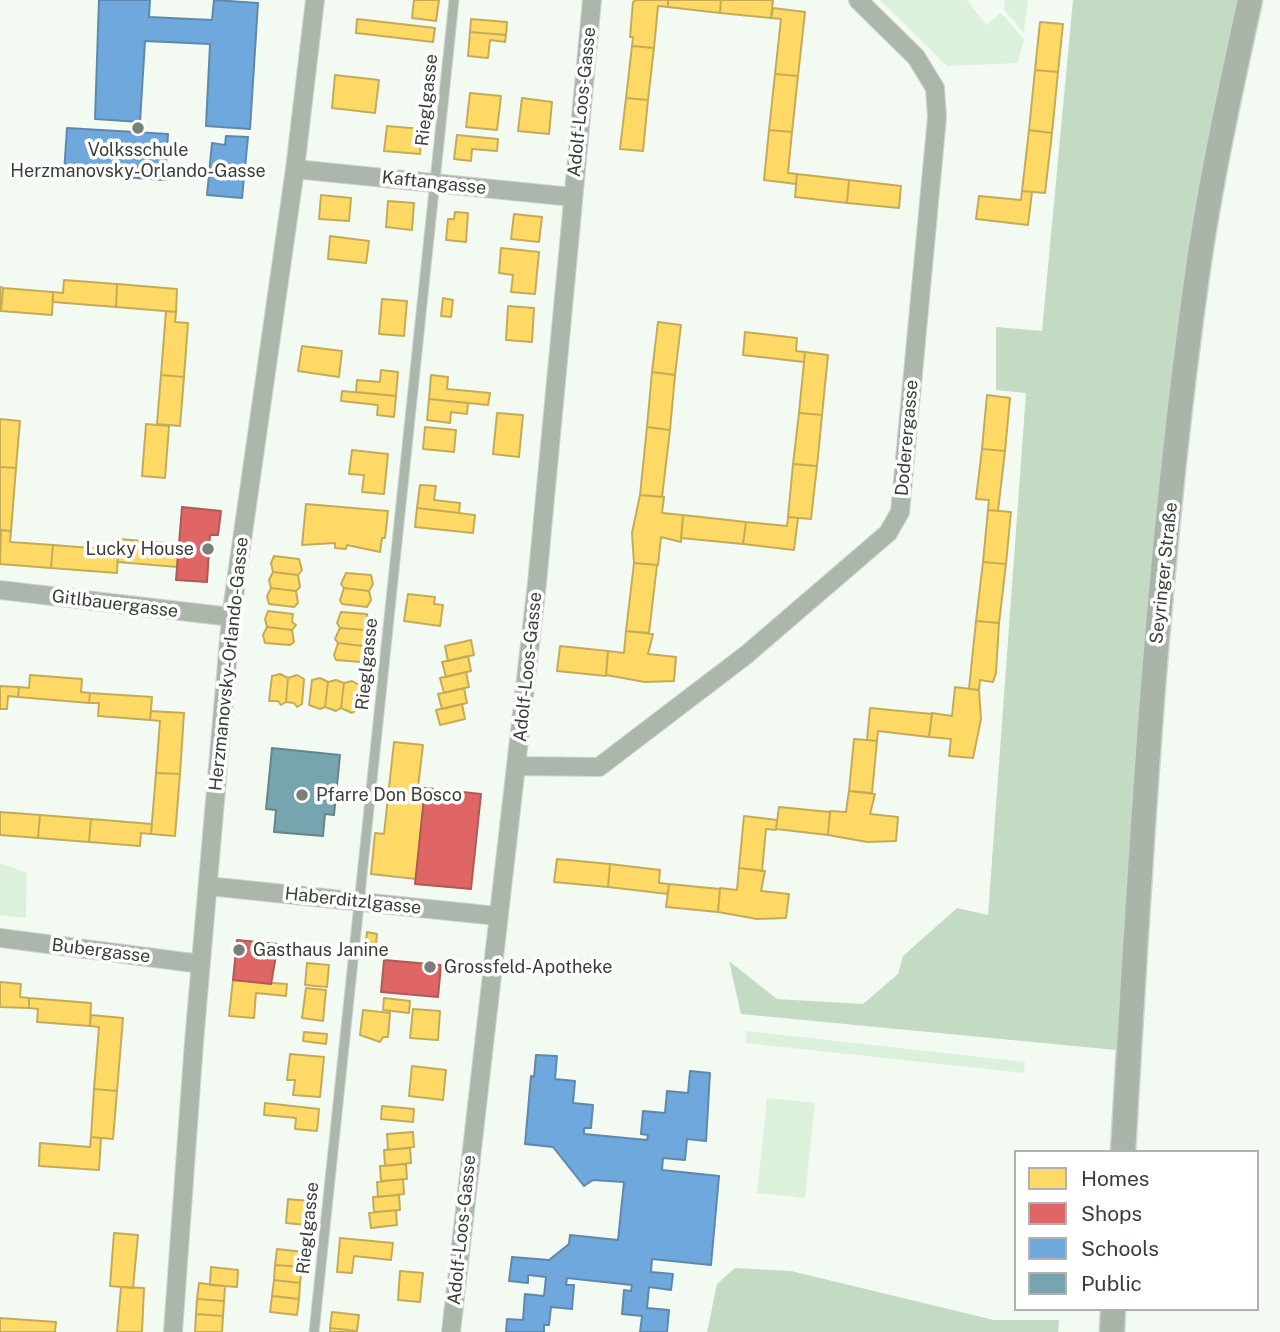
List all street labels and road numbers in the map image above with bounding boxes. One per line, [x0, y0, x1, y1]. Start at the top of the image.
street label: Adolf-Loos-Gasse [563, 26, 601, 178]
street label: Rieglgasse [411, 53, 443, 147]
street label: Kaftangasse [381, 167, 487, 199]
street label: Doderergasse [891, 379, 923, 497]
street label: Seyringer Straße [1146, 501, 1182, 645]
street label: Herzmanovsky-Orlando-Gasse [205, 536, 253, 792]
street label: Gitlbauergasse [51, 586, 179, 622]
street label: Adolf-Loos-Gasse [509, 591, 547, 743]
street label: Rieglgasse [351, 617, 383, 711]
street label: Haberditzlgasse [284, 883, 422, 919]
street label: Bubergasse [50, 934, 152, 968]
street label: Adolf-Loos-Gasse [443, 1154, 481, 1306]
street label: Rieglgasse [292, 1181, 324, 1275]

